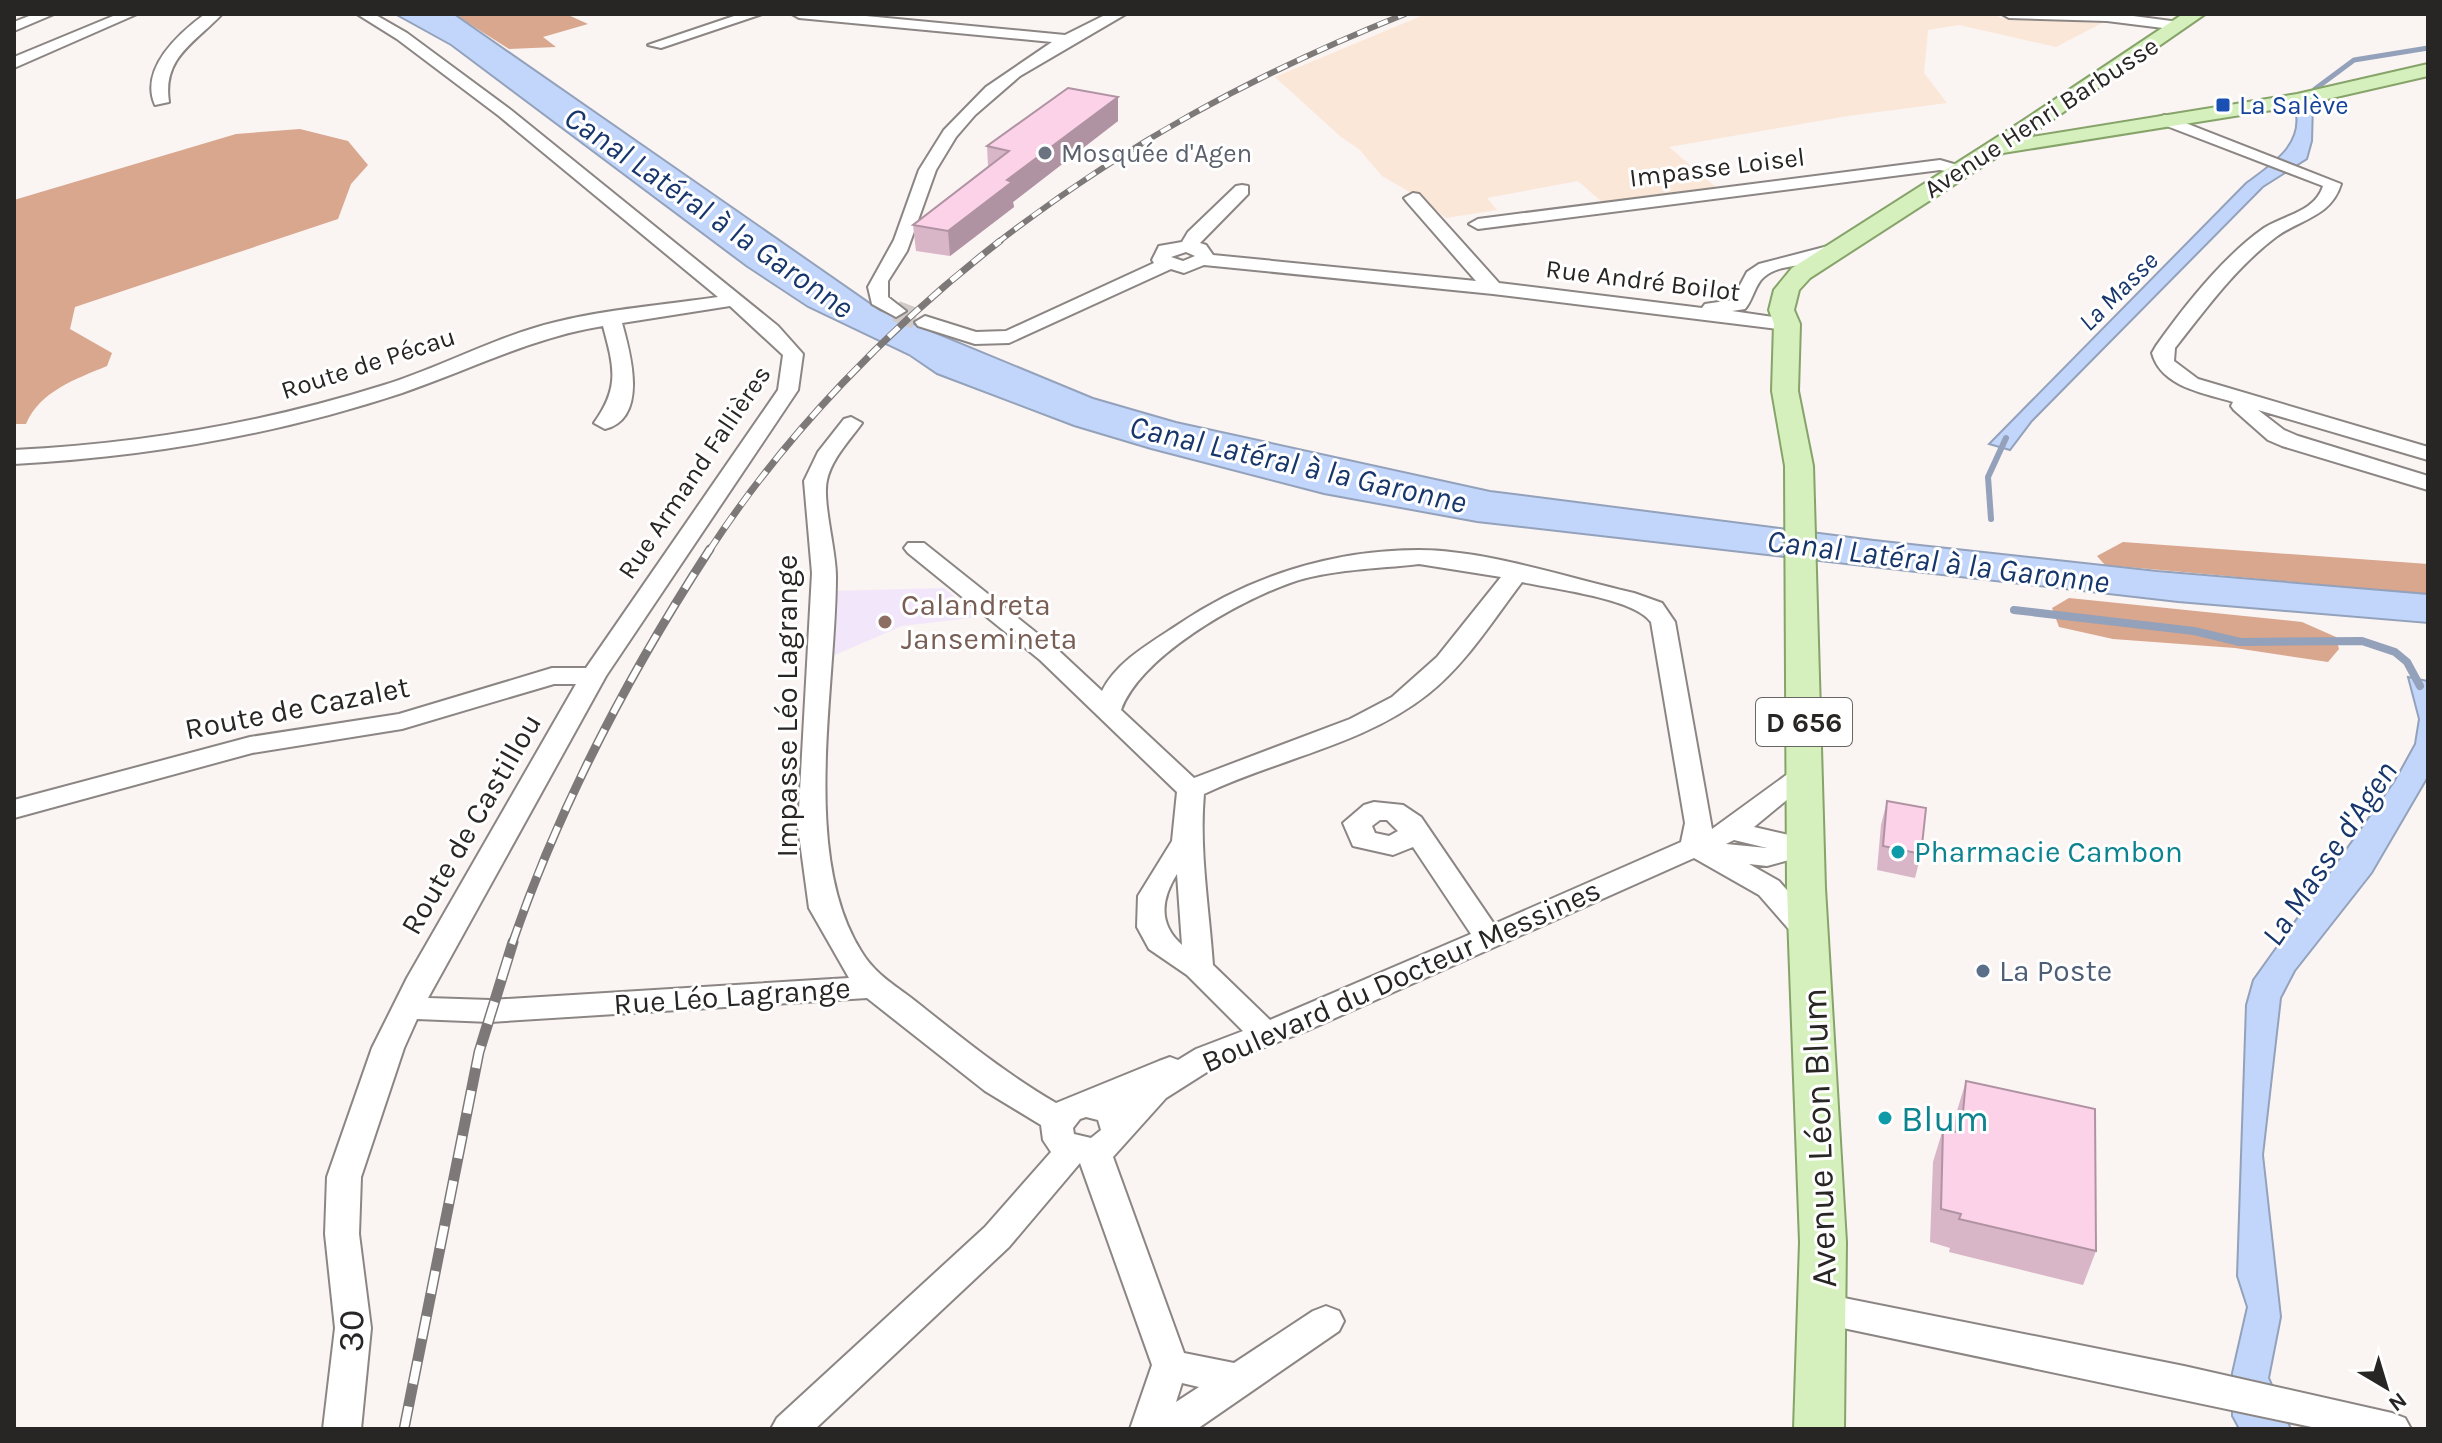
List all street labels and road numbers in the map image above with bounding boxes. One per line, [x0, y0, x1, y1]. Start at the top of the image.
street label: Avenue Henri Barbusse [1918, 30, 2164, 205]
street label: Impasse Loisel [1628, 141, 1806, 194]
street label: Rue André Boilot [1544, 253, 1742, 308]
street label: Route de Pécau [277, 321, 459, 406]
street label: Rue Armand Fallières [611, 360, 777, 585]
street label: Impasse Léo Lagrange [769, 555, 805, 857]
street label: Route de Cazalet [182, 669, 412, 747]
road number: D 656 [1756, 698, 1852, 746]
street label: Route de Castillou [393, 707, 549, 941]
street label: Boulevard du Docteur Messines [1196, 872, 1606, 1080]
street label: Rue Léo Lagrange [612, 970, 852, 1022]
street label: Avenue Léon Blum [1793, 987, 1845, 1289]
street label: 30 [330, 1309, 372, 1353]

